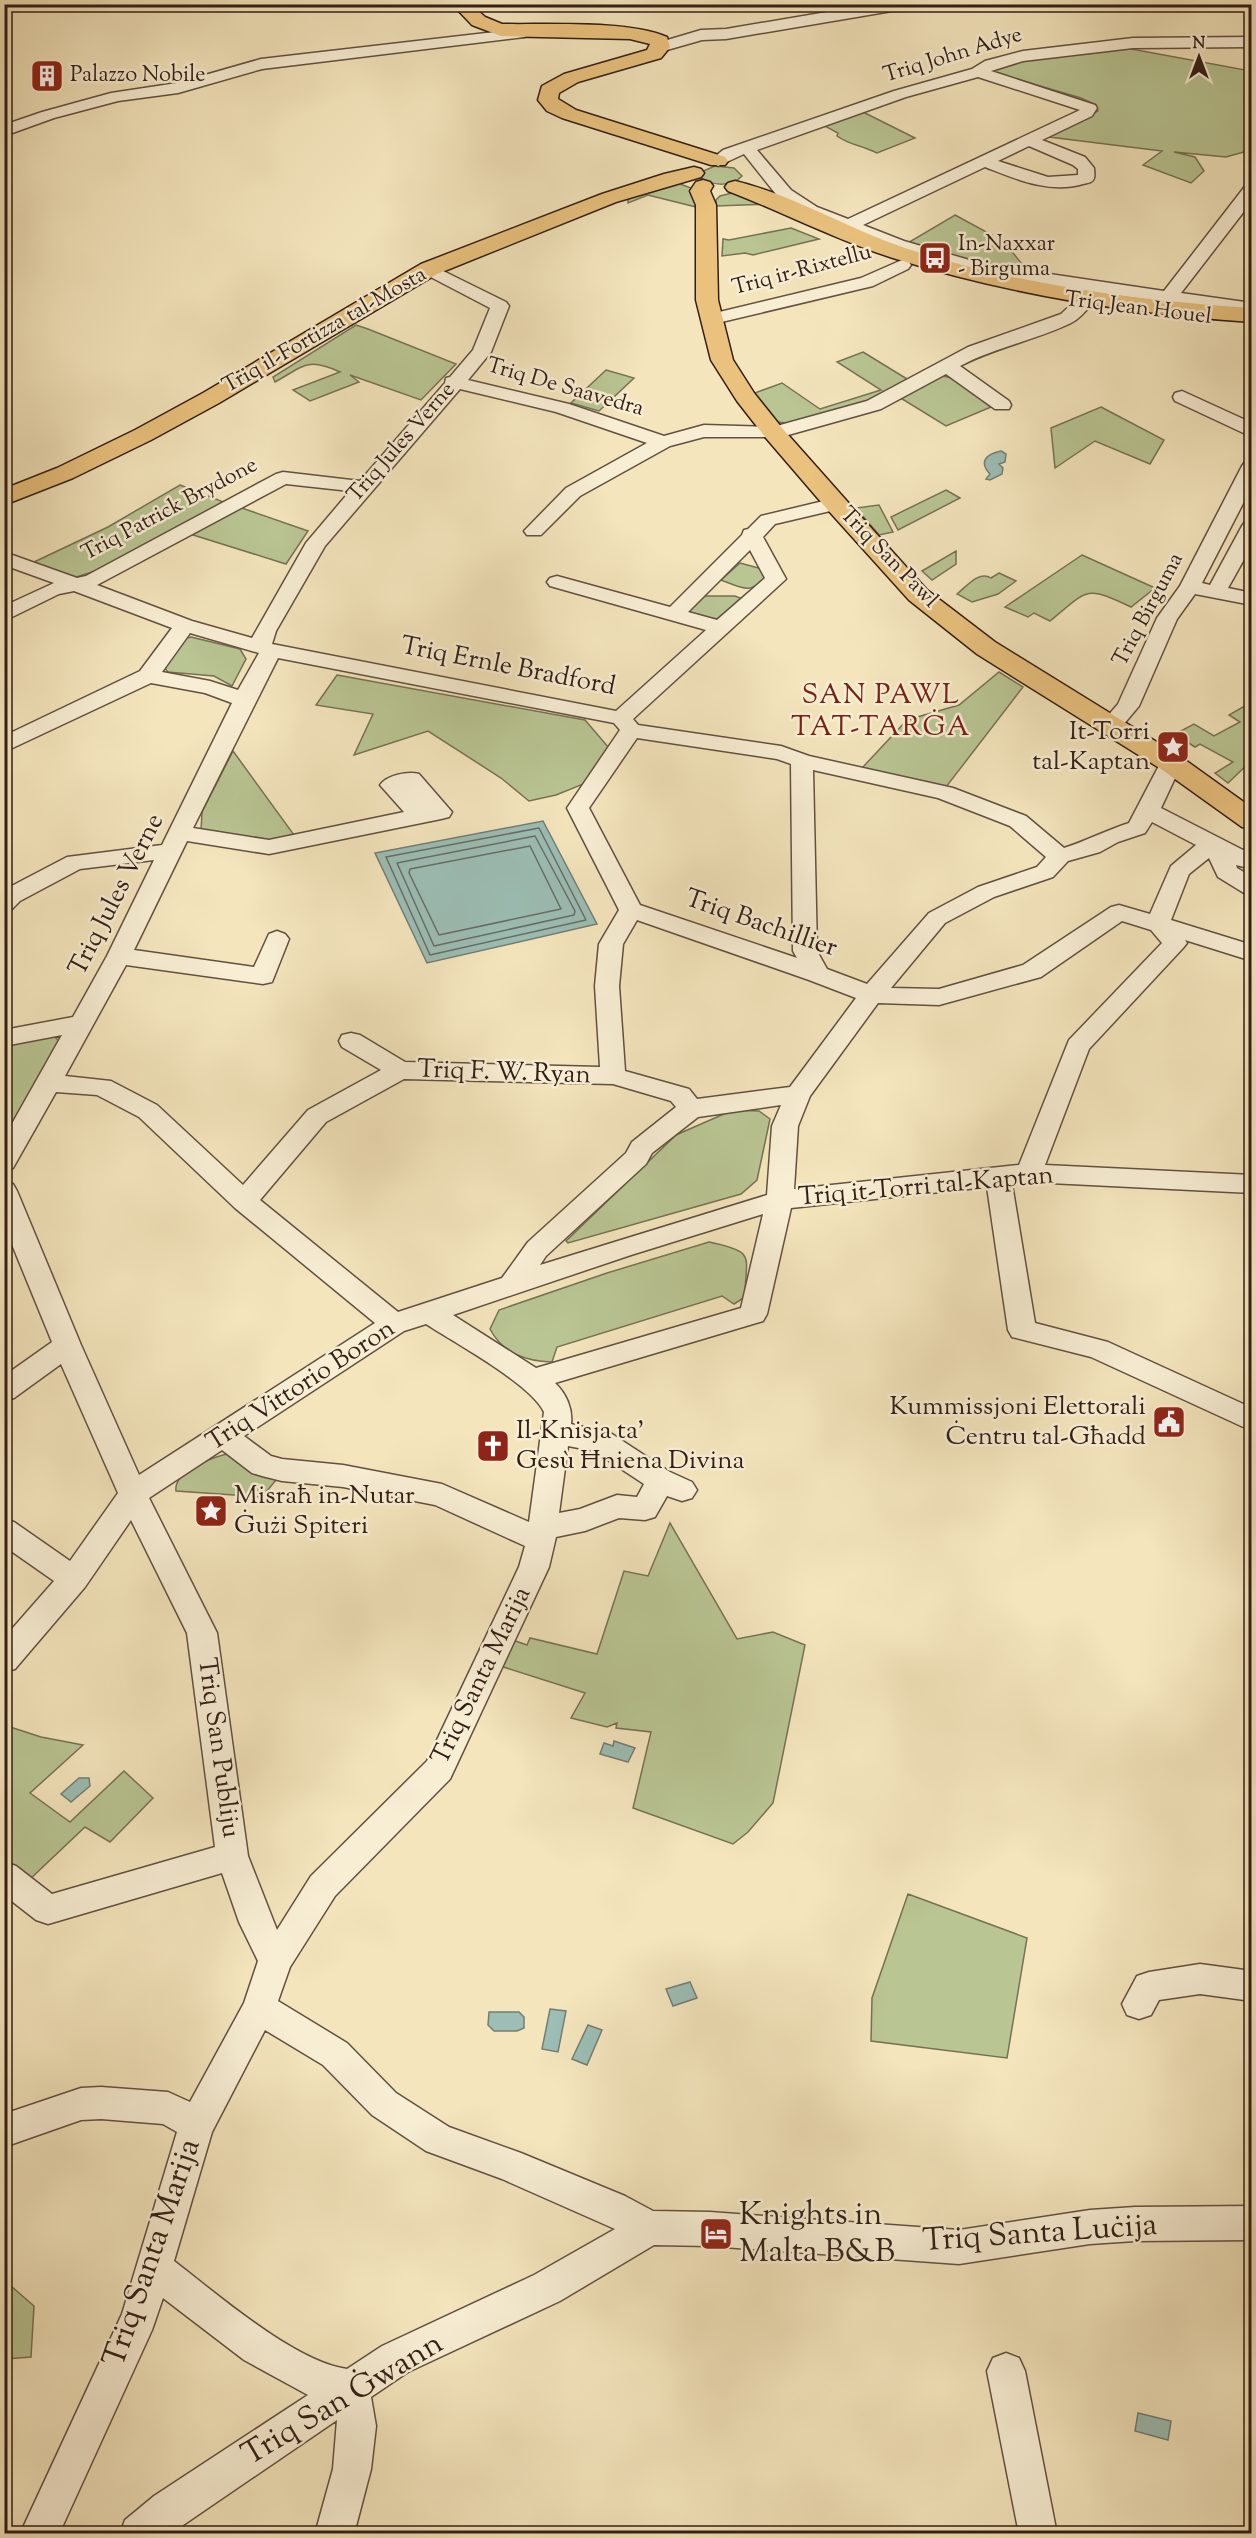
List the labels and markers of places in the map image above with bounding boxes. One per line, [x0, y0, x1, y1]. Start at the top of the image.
building icon: Palazzo Nobile [29, 58, 65, 94]
place label: Palazzo Nobile [70, 60, 205, 92]
place label: In-Naxxar - Birguma [958, 229, 1055, 286]
bus stop icon: In-Naxxar - Birguma [917, 240, 953, 276]
place label: It-Torri tal-Kaptan [1032, 714, 1150, 781]
place icon: It-Torri tal-Kaptan [1155, 729, 1191, 765]
place label: Kummissjoni Elettorali Ċentru tal-Għadd [889, 1389, 1146, 1456]
public building icon: Kummissjoni Elettorali Ċentru tal-Għadd [1151, 1404, 1187, 1440]
place label: Il-Knisja ta' Gesù Ħniena Divina [516, 1413, 745, 1480]
church icon: Il-Knisja ta' Gesù Ħniena Divina [475, 1428, 511, 1464]
place label: Misraħ in-Nutar Ġużi Spiteri [234, 1478, 415, 1545]
place icon: Misraħ in-Nutar Ġużi Spiteri [193, 1493, 229, 1529]
place label: Knights in Malta B&B [739, 2193, 895, 2276]
hotel icon: Knights in Malta B&B [698, 2216, 734, 2252]

